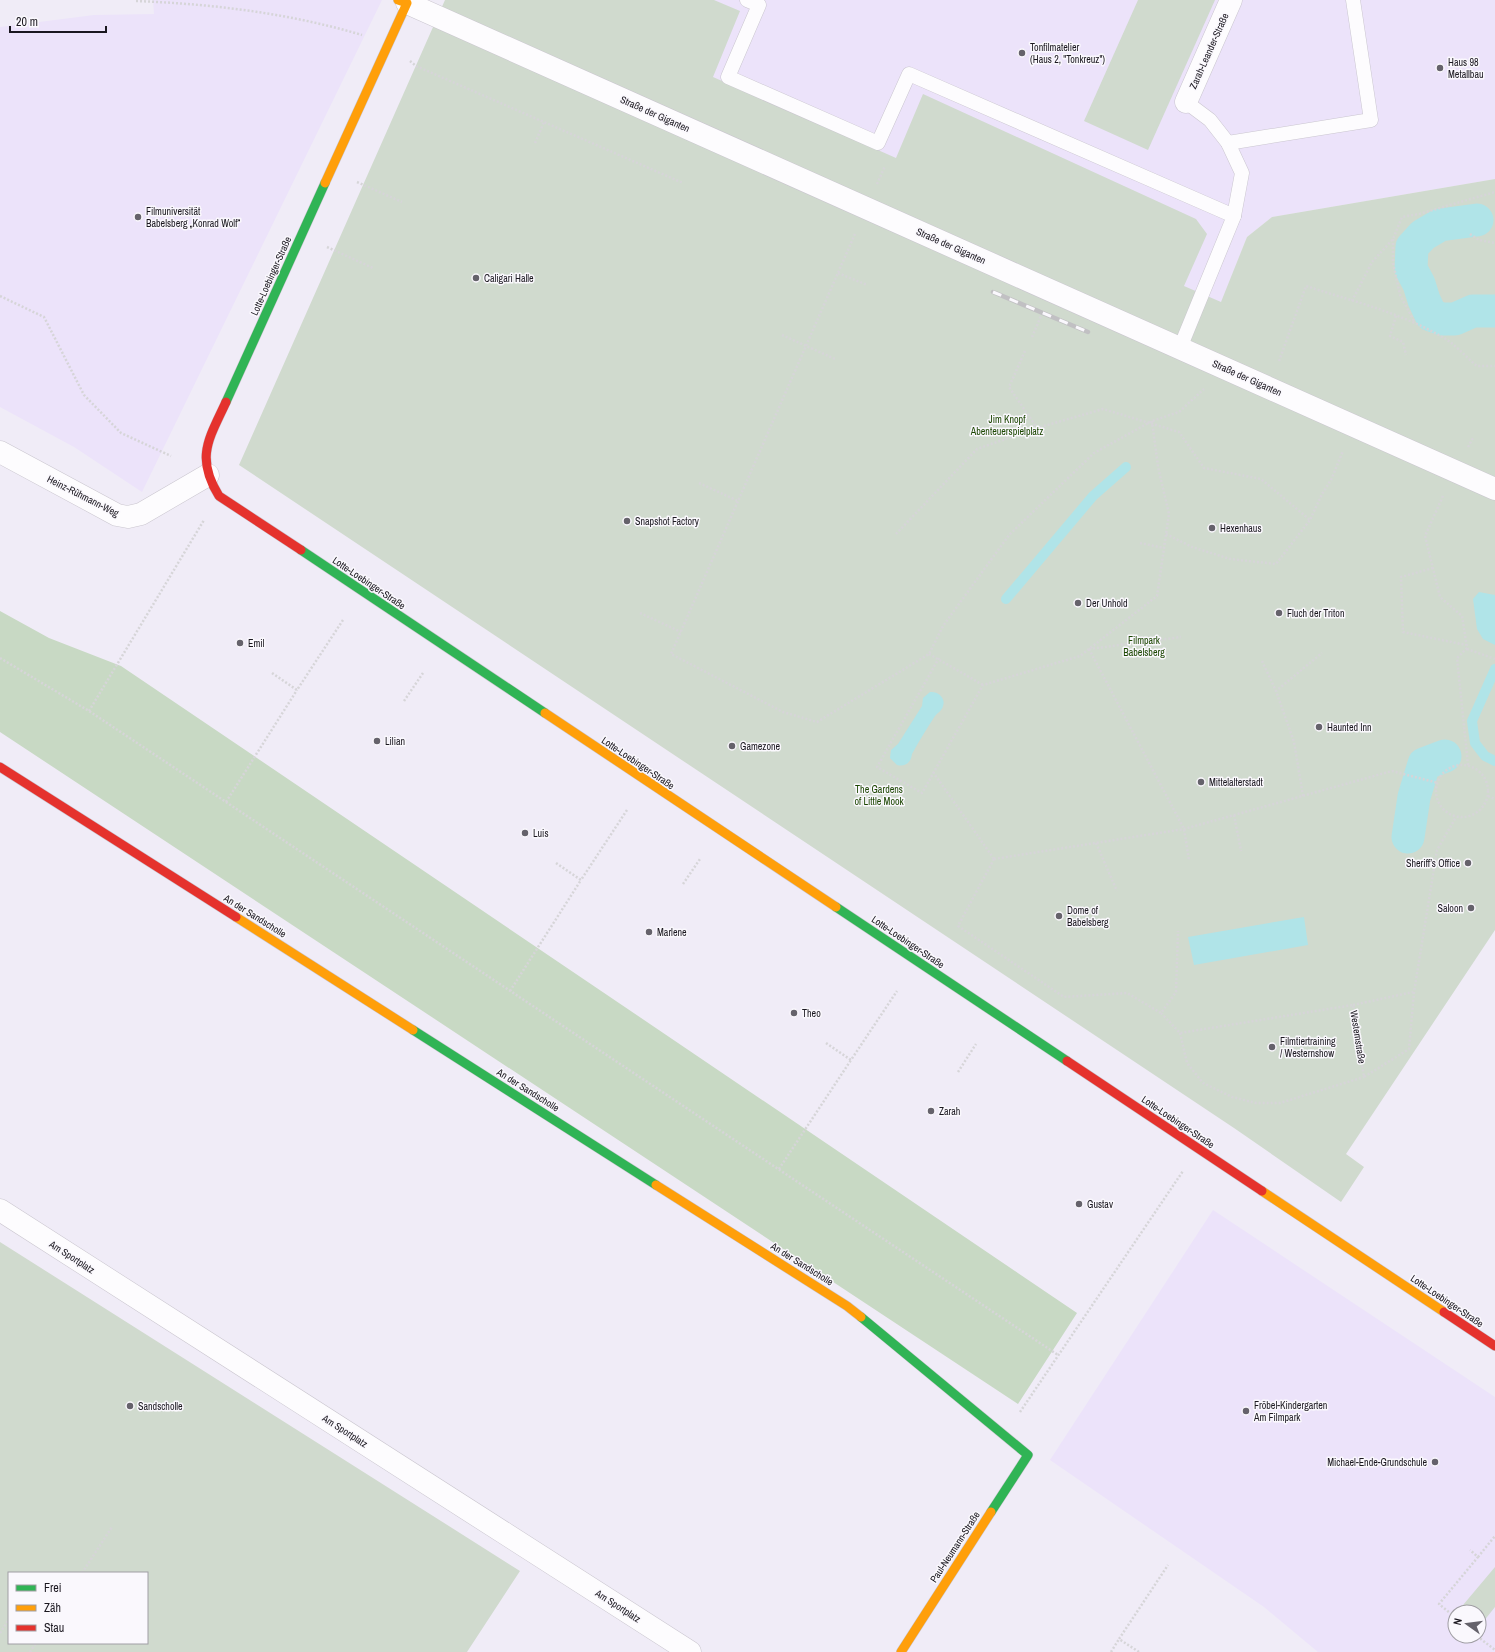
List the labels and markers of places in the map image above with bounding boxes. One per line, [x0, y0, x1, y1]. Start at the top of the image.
place label: Tonfilmatelier (Haus 2, "Tonkreuz") [1030, 41, 1105, 66]
marker: Tonfilmatelier (Haus 2, "Tonkreuz") [1017, 48, 1027, 58]
place label: Haus 98 Metallbau [1448, 56, 1484, 81]
marker: Haus 98 Metallbau [1435, 63, 1445, 73]
place label: Filmuniversität Babelsberg „Konrad Wolf“ [146, 205, 240, 230]
marker: Filmuniversität Babelsberg „Konrad Wolf“ [133, 212, 143, 222]
place label: Caligari Halle [484, 272, 534, 285]
marker: Caligari Halle [471, 273, 481, 283]
place label: Snapshot Factory [635, 515, 700, 528]
marker: Snapshot Factory [622, 516, 632, 526]
place label: Hexenhaus [1220, 522, 1261, 535]
marker: Hexenhaus [1207, 523, 1217, 533]
place label: Der Unhold [1086, 597, 1127, 610]
marker: Der Unhold [1073, 598, 1083, 608]
place label: Fluch der Triton [1287, 607, 1344, 620]
marker: Fluch der Triton [1274, 608, 1284, 618]
place label: Emil [248, 637, 265, 650]
marker: Emil [235, 638, 245, 648]
place label: Haunted Inn [1327, 721, 1372, 734]
marker: Haunted Inn [1314, 722, 1324, 732]
place label: Lilian [385, 735, 405, 748]
marker: Lilian [372, 736, 382, 746]
place label: Gamezone [740, 740, 781, 753]
marker: Gamezone [727, 741, 737, 751]
place label: Mittelalterstadt [1209, 776, 1264, 789]
marker: Mittelalterstadt [1196, 777, 1206, 787]
place label: Luis [533, 827, 549, 840]
marker: Luis [520, 828, 530, 838]
place label: Sheriff’s Office [1406, 857, 1460, 870]
marker: Sheriff’s Office [1463, 858, 1473, 868]
place label: Saloon [1437, 902, 1463, 915]
marker: Saloon [1466, 903, 1476, 913]
place label: Dome of Babelsberg [1067, 904, 1109, 929]
marker: Dome of Babelsberg [1054, 911, 1064, 921]
place label: Marlene [657, 926, 687, 939]
marker: Marlene [644, 927, 654, 937]
place label: Theo [802, 1007, 821, 1020]
marker: Theo [789, 1008, 799, 1018]
place label: Filmtiertraining / Westernshow [1280, 1035, 1336, 1060]
marker: Filmtiertraining / Westernshow [1267, 1042, 1277, 1052]
place label: Zarah [939, 1105, 960, 1118]
marker: Zarah [926, 1106, 936, 1116]
place label: Gustav [1087, 1198, 1114, 1211]
marker: Gustav [1074, 1199, 1084, 1209]
place label: Fröbel-Kindergarten Am Filmpark [1253, 1399, 1327, 1424]
place label: Sandscholle [138, 1400, 183, 1413]
marker: Sandscholle [125, 1401, 135, 1411]
marker: Fröbel-Kindergarten Am Filmpark [1241, 1406, 1251, 1416]
place label: Michael-Ende-Grundschule [1327, 1456, 1427, 1469]
marker: Michael-Ende-Grundschule [1430, 1457, 1440, 1467]

